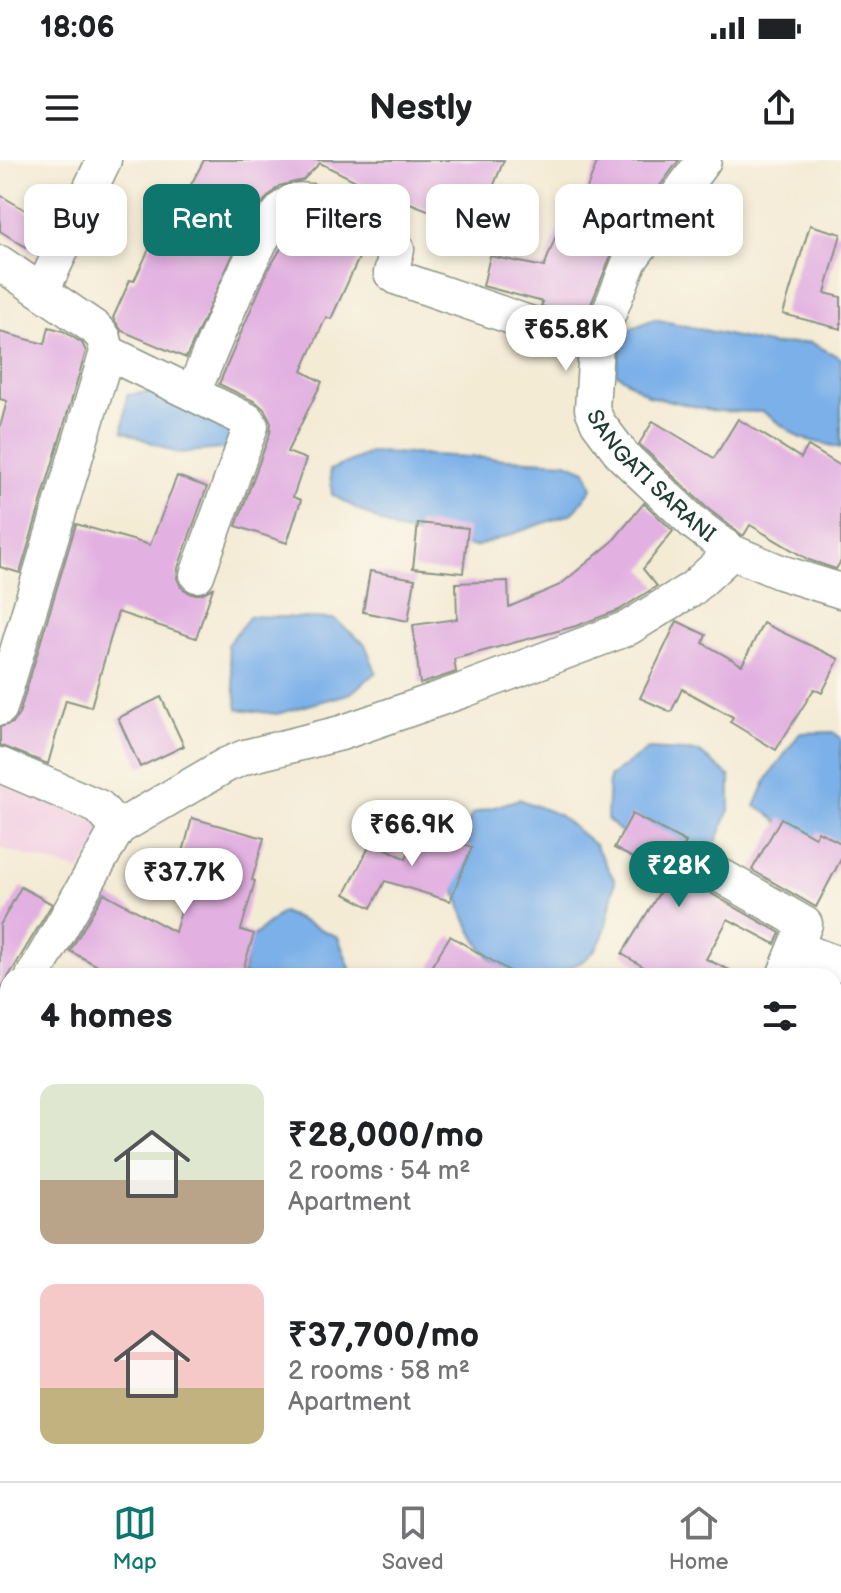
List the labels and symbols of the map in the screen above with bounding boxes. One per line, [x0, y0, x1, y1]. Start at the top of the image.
pin: ₹65.8K [501, 305, 631, 373]
street label: SANGATI SARANI [580, 406, 721, 548]
pin: ₹66.9K [347, 800, 477, 868]
pin: ₹28K [632, 841, 726, 909]
pin: ₹37.7K [119, 848, 249, 916]

